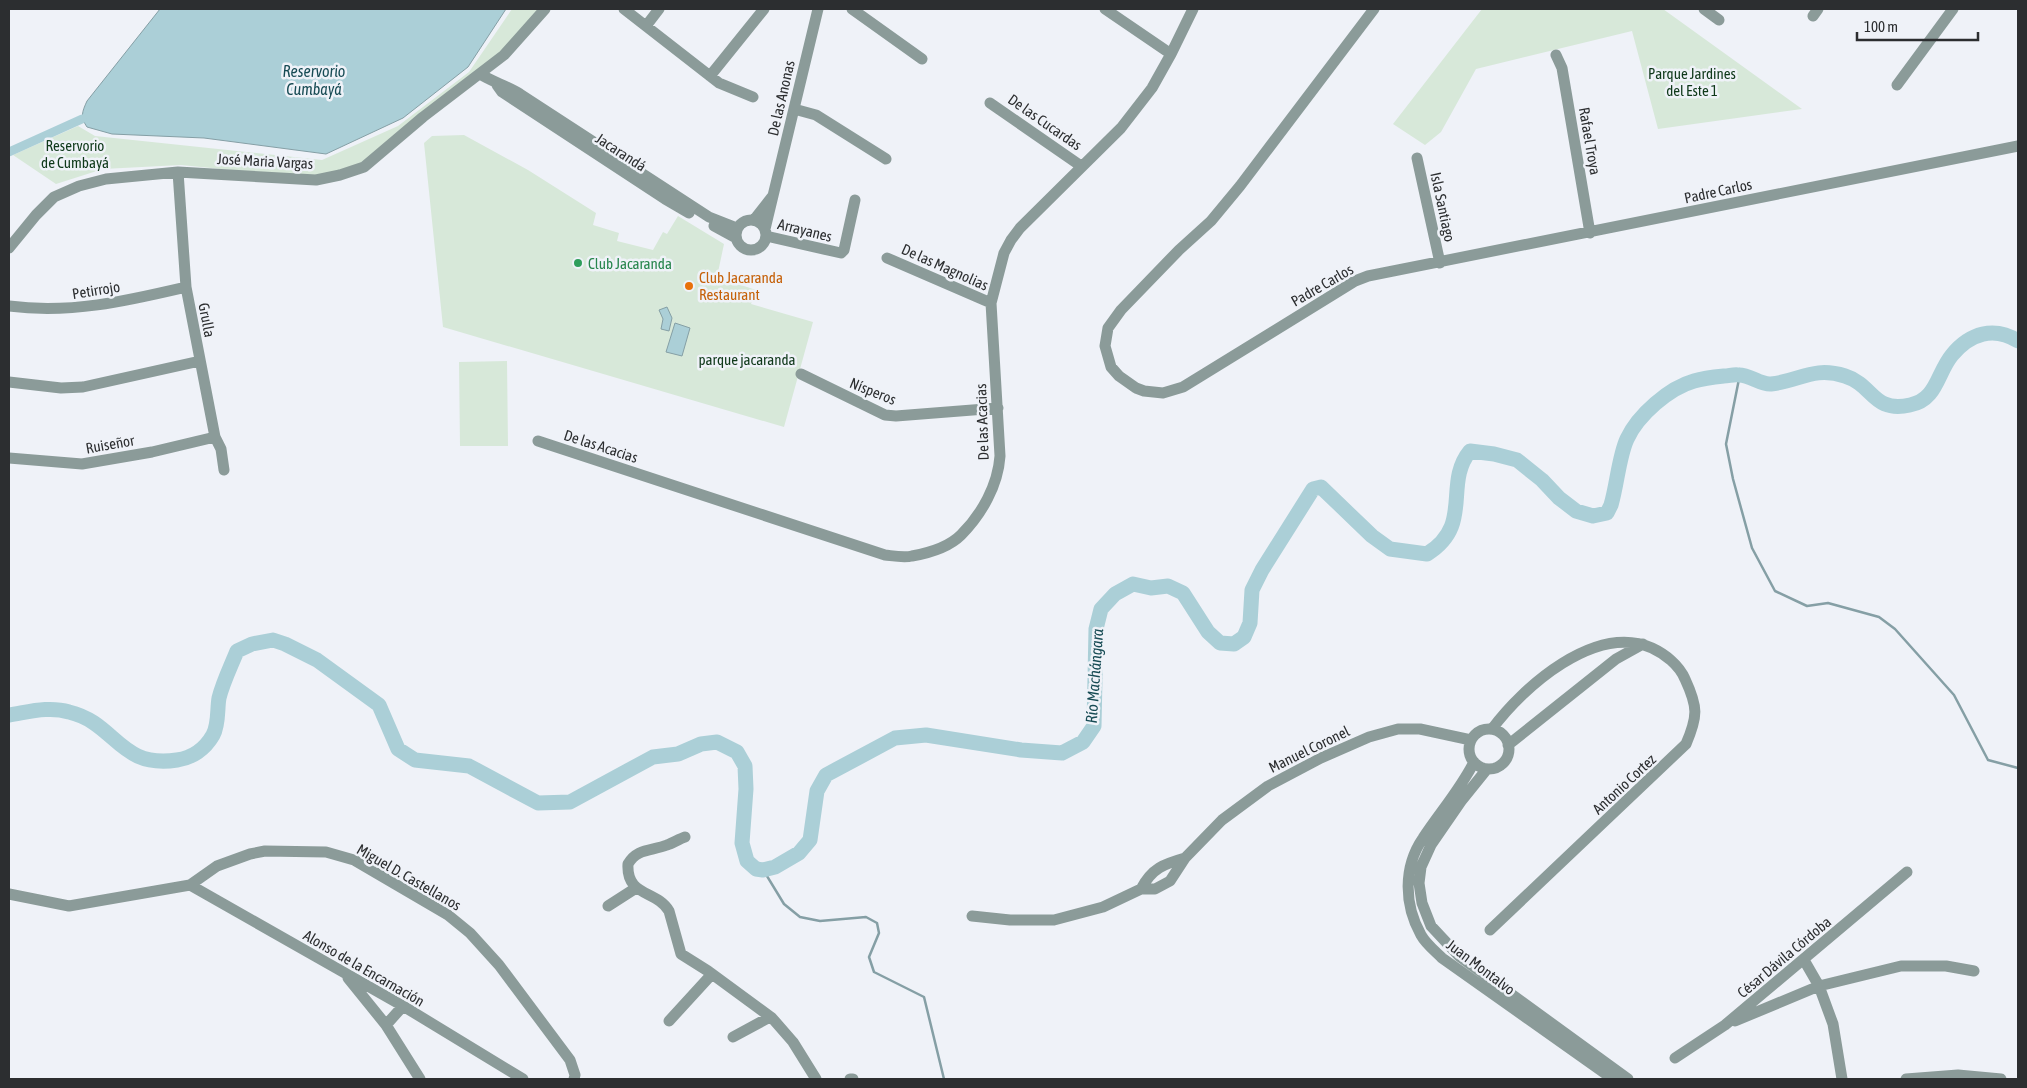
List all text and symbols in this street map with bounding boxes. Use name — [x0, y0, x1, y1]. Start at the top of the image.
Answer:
scale bar — [1857, 10, 1978, 42]
text: 100 m — [1864, 18, 1898, 35]
street label: De las Anonas — [764, 59, 798, 137]
water label: Reservorio Cumbayá — [283, 62, 345, 99]
park label: Parque Jardines del Este 1 — [1648, 65, 1736, 99]
street label: De las Cucardas — [1005, 90, 1085, 154]
street label: Rafael Troya — [1576, 106, 1604, 176]
street label: Jacarandá — [593, 129, 649, 175]
park label: Reservorio de Cumbayá — [41, 137, 109, 171]
street label: José Maria Vargas — [217, 150, 313, 172]
street label: Isla Santiago — [1427, 171, 1459, 243]
street label: Padre Carlos — [1683, 176, 1753, 206]
street label: Arrayanes — [776, 215, 834, 245]
street label: De las Magnolias — [899, 240, 991, 294]
place label: Club Jacaranda — [588, 255, 672, 272]
marker: Club Jacaranda — [572, 257, 584, 269]
street label: Padre Carlos — [1288, 260, 1356, 310]
place label: Club Jacaranda Restaurant — [699, 269, 783, 303]
street label: Petirrojo — [71, 278, 121, 302]
marker: Club Jacaranda Restaurant — [683, 280, 695, 292]
street label: Grulla — [195, 301, 219, 339]
park label: parque jacaranda — [698, 351, 796, 368]
street label: Nísperos — [847, 374, 899, 408]
street label: De las Acacias — [972, 383, 992, 461]
street label: De las Acacias — [562, 426, 640, 466]
street label: Ruiseñor — [84, 431, 136, 457]
water label: Río Machángara — [1082, 628, 1107, 724]
street label: Manuel Coronel — [1266, 722, 1352, 776]
street label: Antonio Cortez — [1589, 750, 1660, 818]
street label: Miguel D. Castellanos — [354, 840, 464, 914]
street label: César Dávila Córdoba — [1734, 913, 1834, 1001]
street label: Alonso de la Encarnación — [300, 926, 428, 1010]
street label: Juan Montalvo — [1444, 936, 1518, 998]

